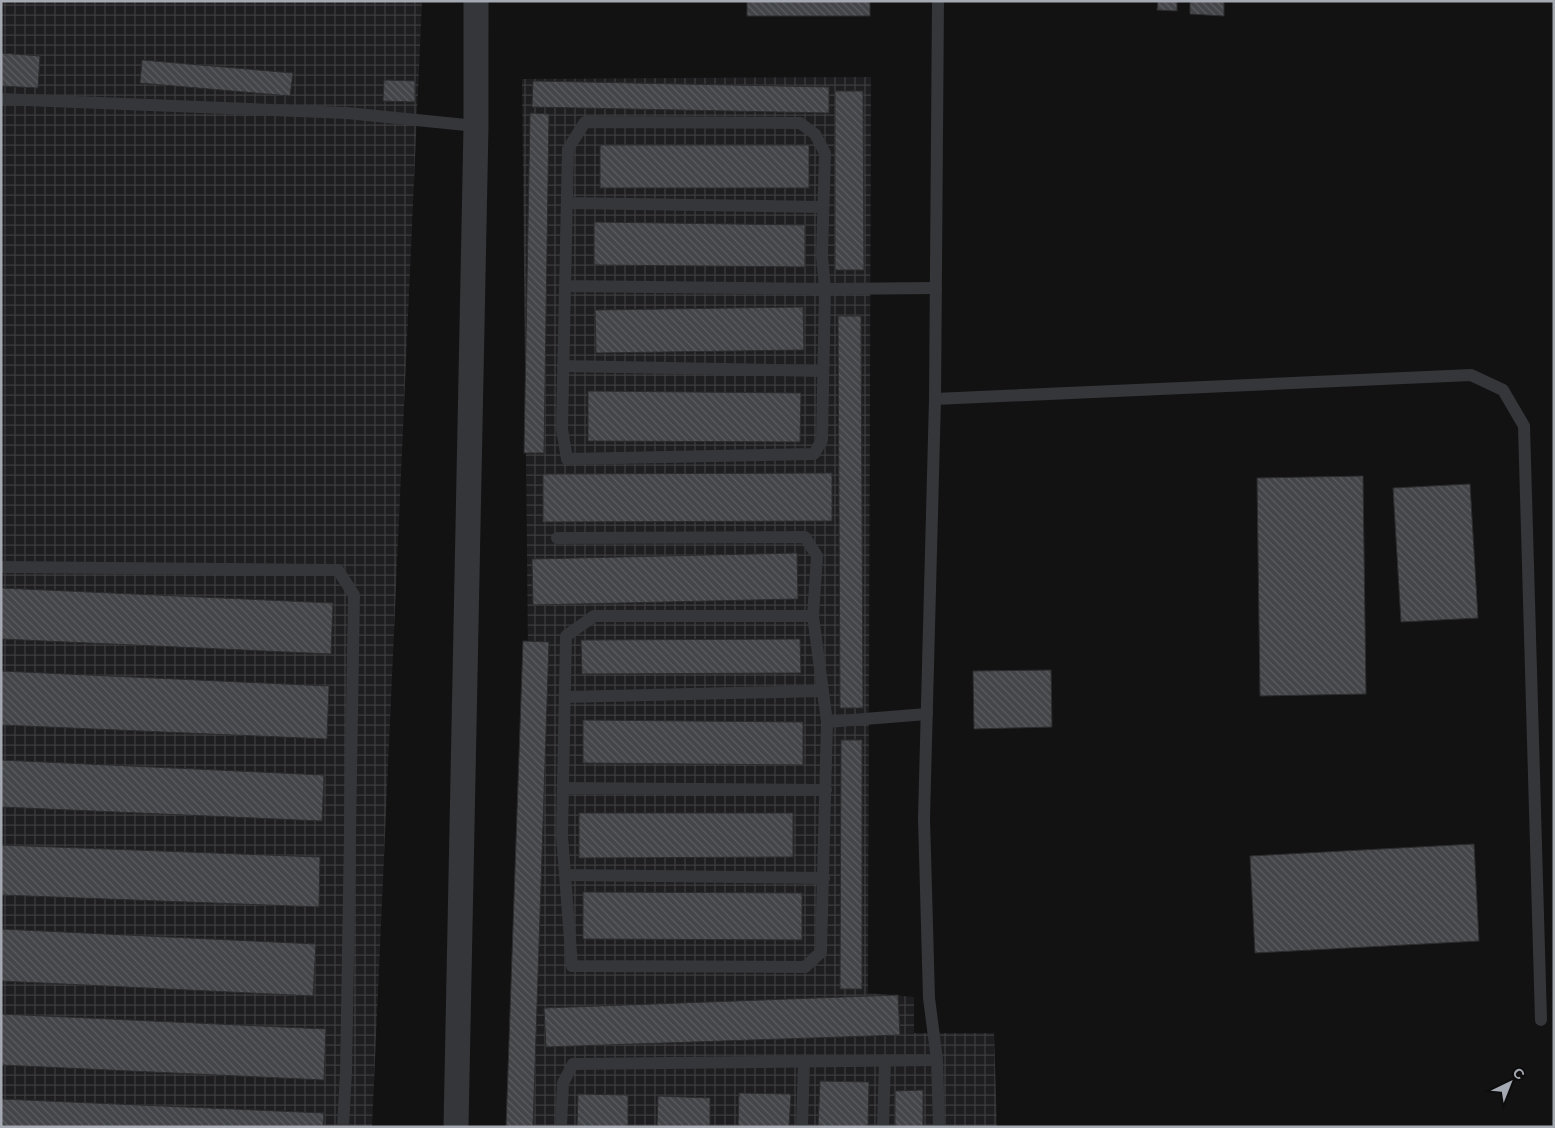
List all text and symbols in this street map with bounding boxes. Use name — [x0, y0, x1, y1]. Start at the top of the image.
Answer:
north arrow — [1485, 1058, 1535, 1108]
text: С — [1510, 1064, 1528, 1083]

